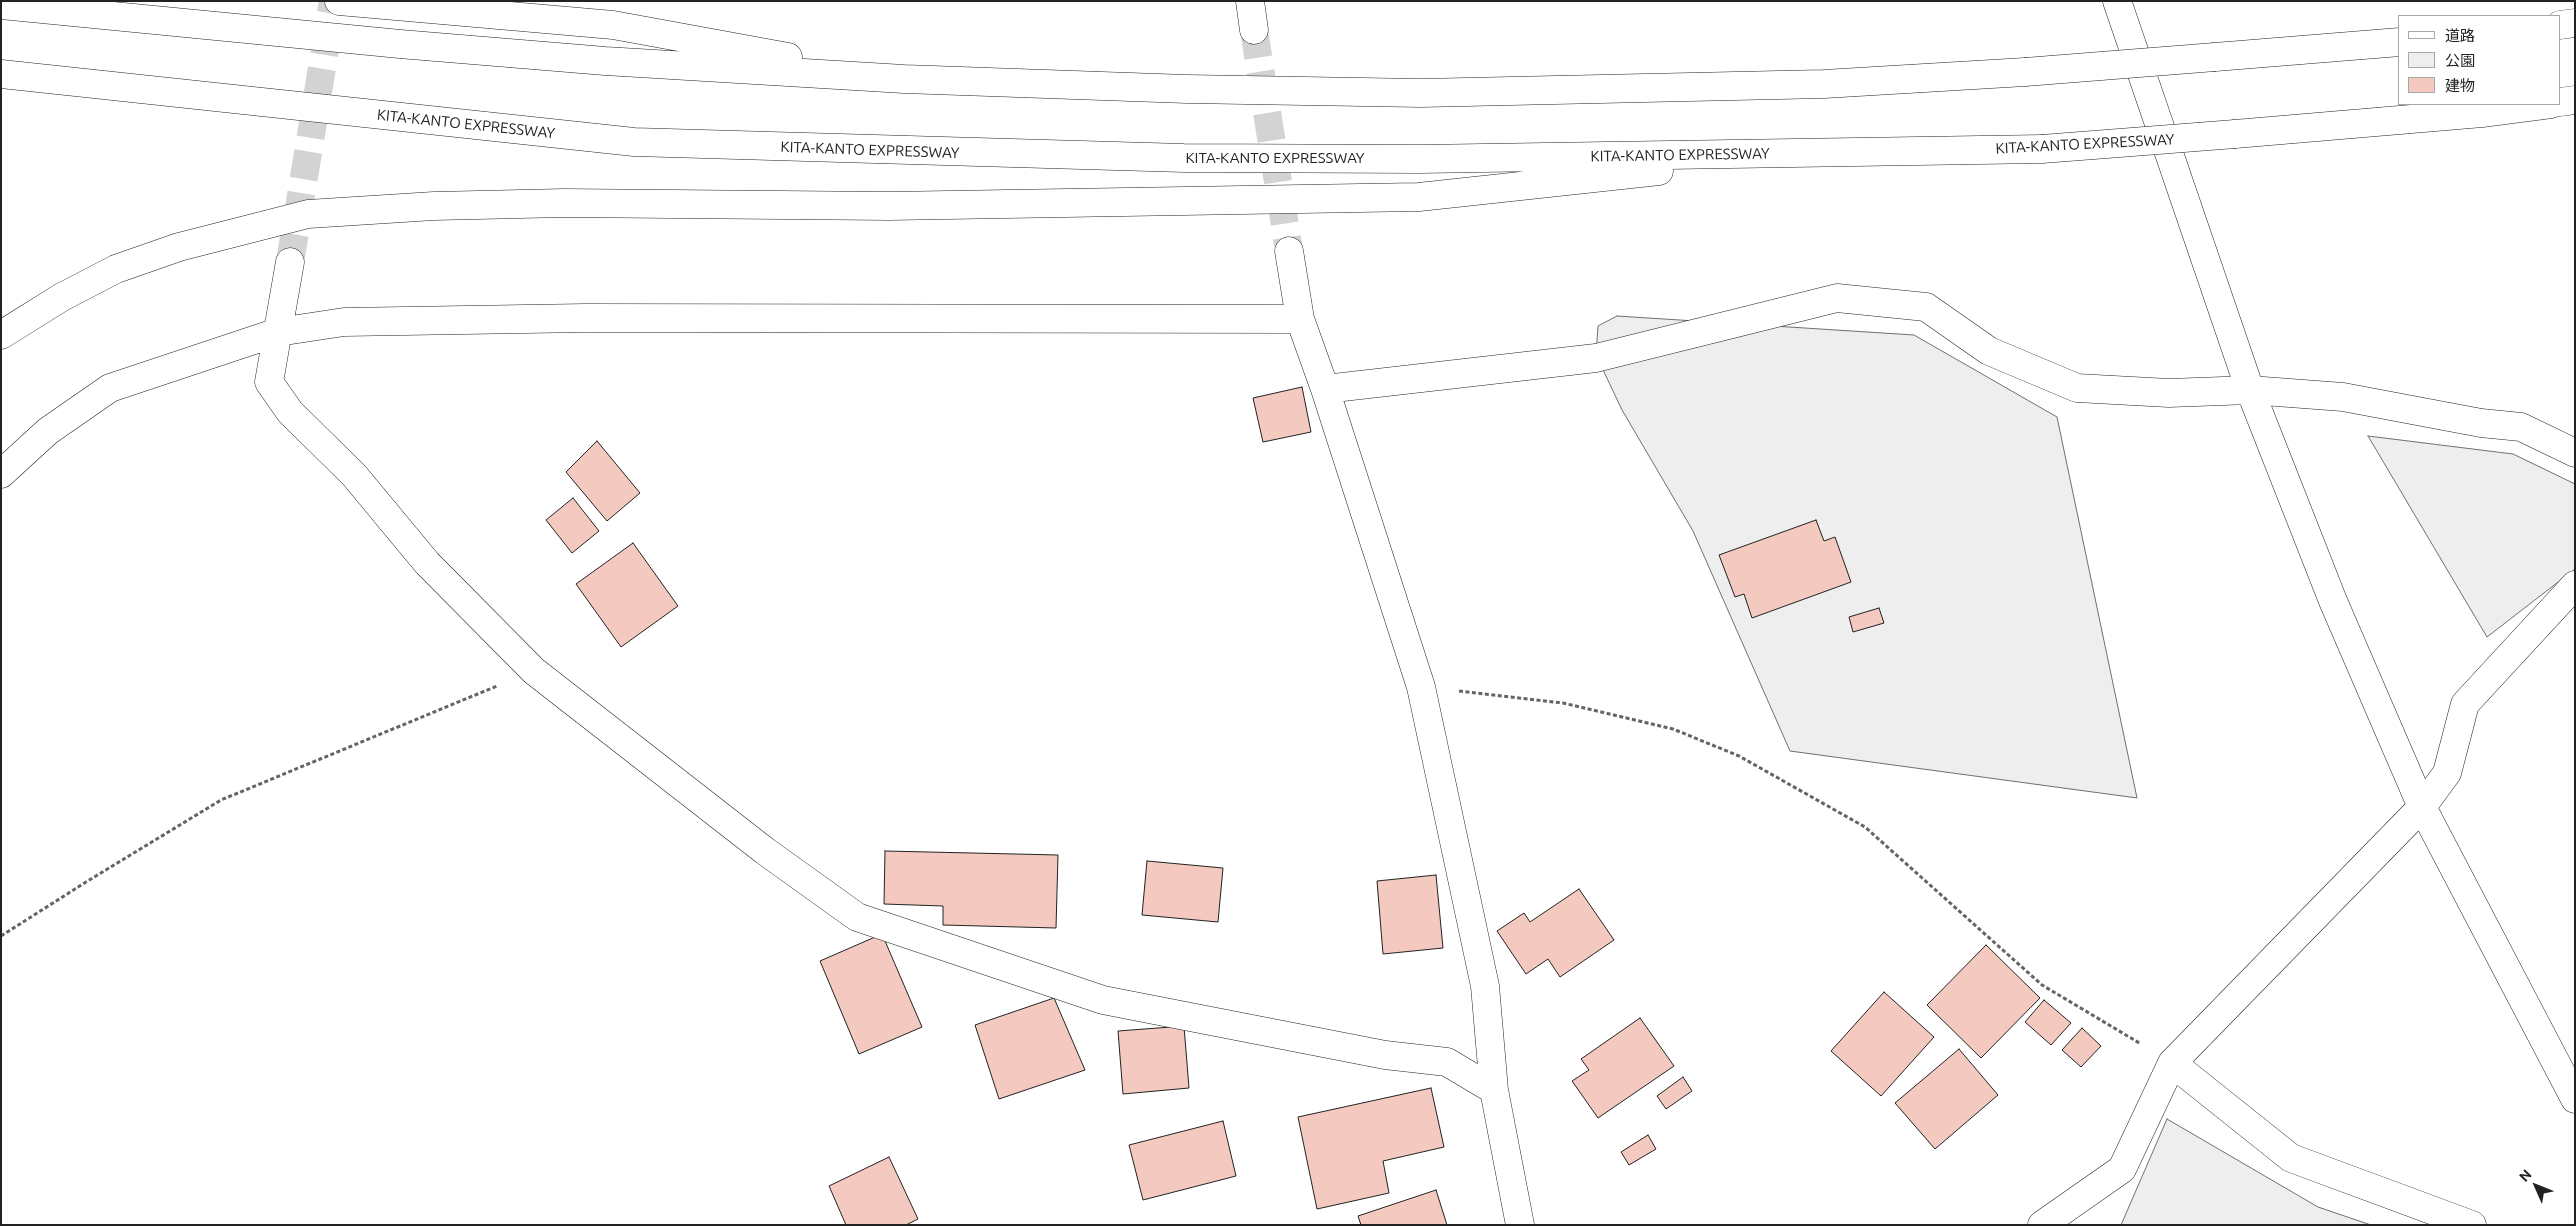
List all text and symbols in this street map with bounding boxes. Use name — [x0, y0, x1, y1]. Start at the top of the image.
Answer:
legend — [2398, 15, 2561, 105]
text: 道路 — [2445, 27, 2475, 44]
text: 公園 — [2445, 52, 2475, 69]
text: 建物 — [2445, 77, 2475, 94]
street label: KITA-KANTO EXPRESSWAY — [376, 106, 556, 142]
street label: KITA-KANTO EXPRESSWAY — [1995, 130, 2175, 158]
street label: KITA-KANTO EXPRESSWAY — [780, 138, 960, 162]
street label: KITA-KANTO EXPRESSWAY — [1590, 144, 1770, 166]
street label: KITA-KANTO EXPRESSWAY — [1185, 149, 1365, 167]
north arrow — [2511, 1161, 2561, 1211]
text: N — [2516, 1166, 2535, 1185]

